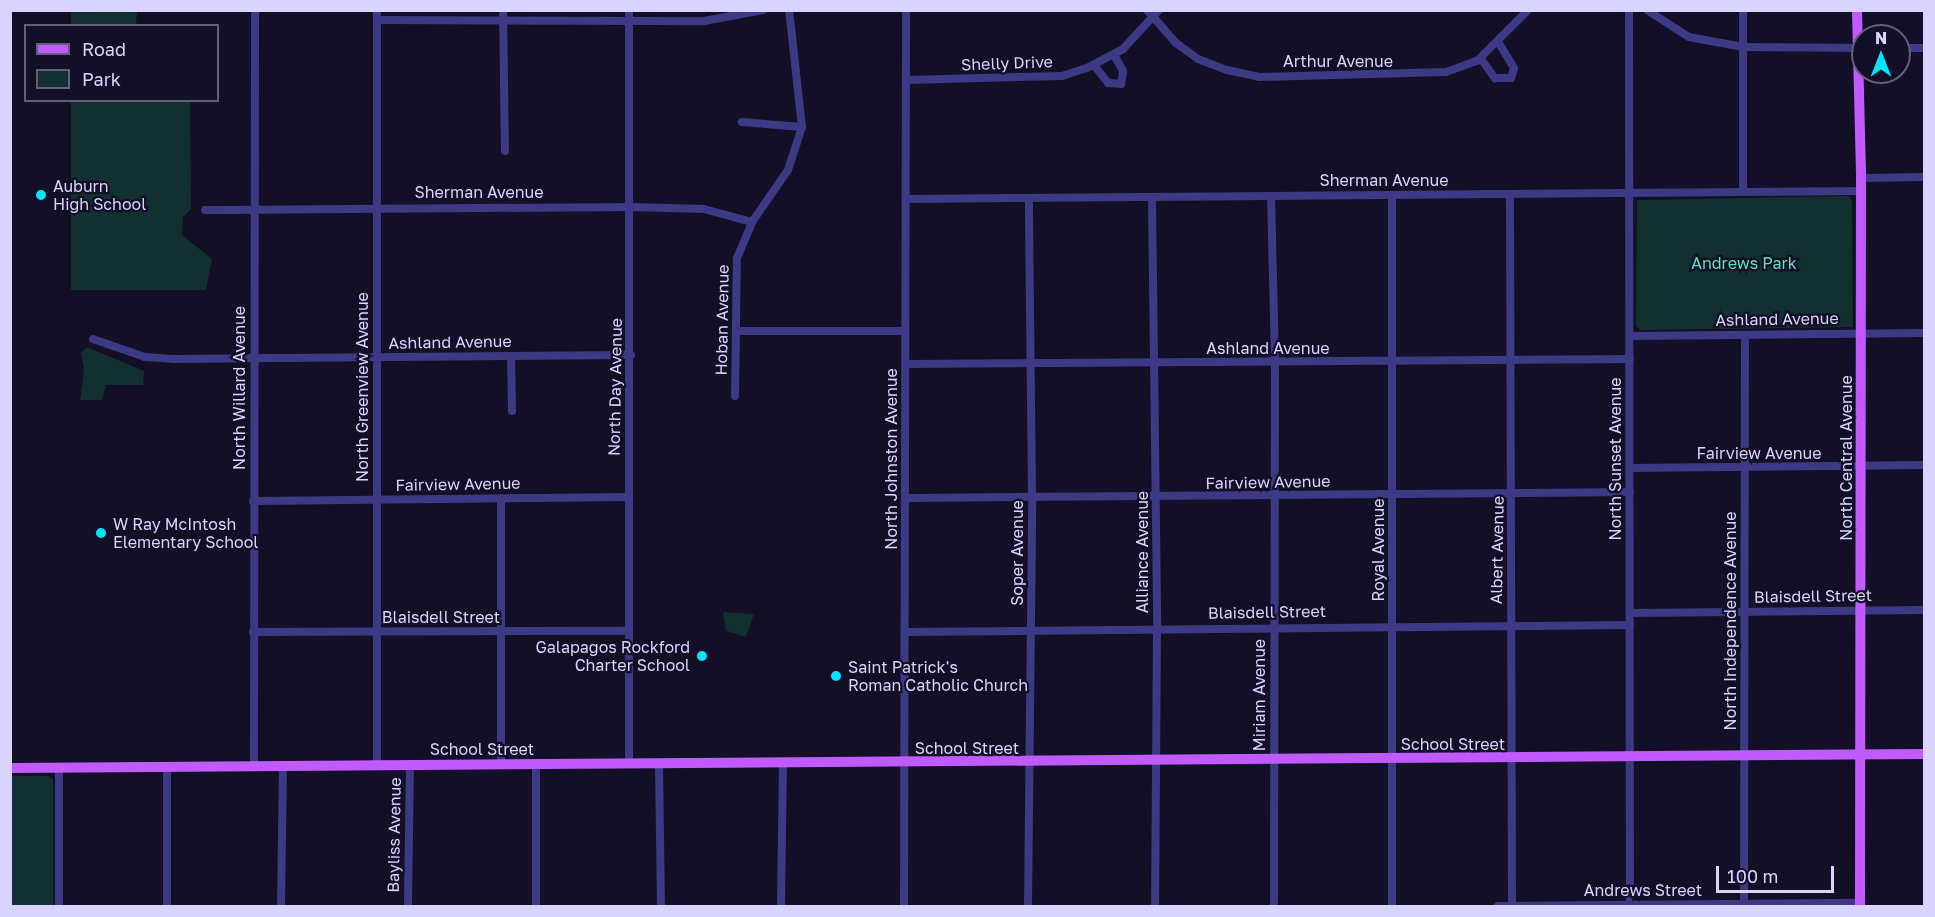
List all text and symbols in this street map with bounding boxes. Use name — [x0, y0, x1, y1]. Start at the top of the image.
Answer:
legend — [24, 24, 219, 102]
north arrow — [1851, 24, 1911, 84]
text: N — [1875, 28, 1887, 48]
text: Road — [82, 38, 126, 60]
street label: Arthur Avenue — [1283, 51, 1393, 71]
street label: Shelly Drive — [961, 52, 1053, 74]
text: Park — [82, 68, 121, 90]
street label: Sherman Avenue — [1319, 170, 1449, 190]
place label: Auburn High School — [53, 176, 146, 214]
street label: Sherman Avenue — [414, 182, 544, 202]
marker: Auburn High School — [34, 188, 48, 202]
park label: Andrews Park — [1691, 253, 1797, 273]
street label: Hoban Avenue — [711, 264, 733, 376]
street label: North Greenview Avenue — [352, 292, 372, 482]
street label: North Willard Avenue — [229, 306, 249, 470]
street label: Ashland Avenue — [1715, 308, 1839, 330]
street label: North Day Avenue — [604, 318, 626, 456]
street label: Ashland Avenue — [388, 331, 512, 353]
street label: Ashland Avenue — [1206, 338, 1330, 358]
street label: North Johnston Avenue — [881, 368, 901, 550]
street label: North Central Avenue — [1836, 375, 1856, 541]
street label: North Sunset Avenue — [1605, 378, 1625, 540]
street label: Fairview Avenue — [1696, 443, 1822, 463]
street label: Fairview Avenue — [1205, 471, 1331, 493]
street label: Fairview Avenue — [395, 473, 521, 495]
street label: Alliance Avenue — [1132, 491, 1152, 613]
street label: Albert Avenue — [1486, 496, 1508, 604]
street label: Royal Avenue — [1368, 498, 1388, 602]
street label: Soper Avenue — [1007, 500, 1027, 606]
street label: North Independence Avenue — [1720, 512, 1740, 730]
place label: W Ray McIntosh Elementary School — [113, 514, 258, 552]
marker: W Ray McIntosh Elementary School — [94, 526, 108, 540]
street label: Blaisdell Street — [1754, 585, 1872, 607]
street label: Blaisdell Street — [1208, 601, 1326, 623]
street label: Blaisdell Street — [382, 607, 500, 627]
place label: Galapagos Rockford Charter School — [535, 637, 690, 675]
street label: Miriam Avenue — [1249, 639, 1269, 751]
marker: Galapagos Rockford Charter School — [695, 649, 709, 663]
place label: Saint Patrick's Roman Catholic Church — [848, 657, 1028, 695]
marker: Saint Patrick's Roman Catholic Church — [829, 669, 843, 683]
street label: School Street — [1401, 734, 1505, 754]
street label: School Street — [915, 738, 1019, 758]
street label: School Street — [430, 739, 534, 759]
street label: Bayliss Avenue — [383, 777, 405, 893]
scale bar — [1719, 854, 1838, 892]
text: 100 m — [1727, 865, 1778, 887]
street label: Andrews Street — [1584, 880, 1702, 900]

